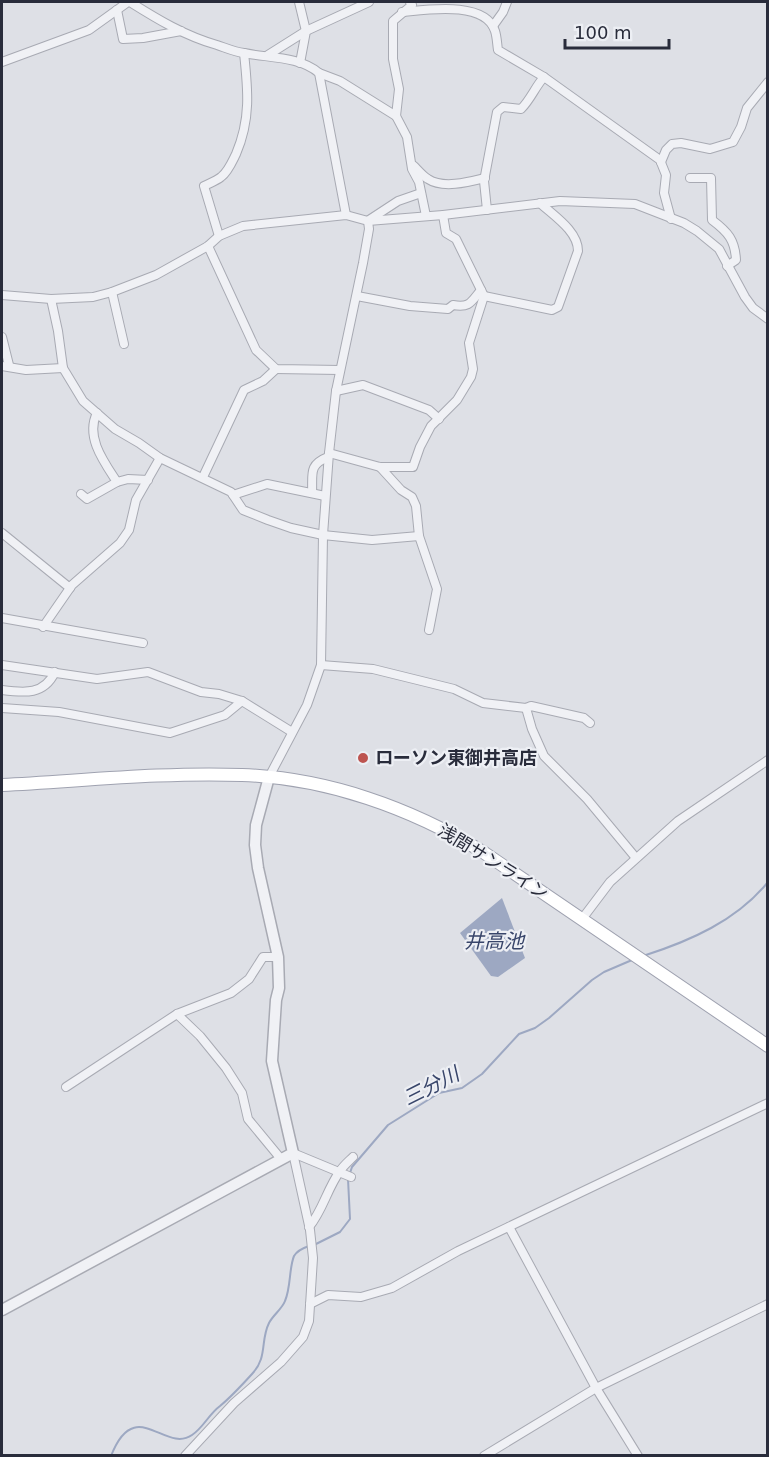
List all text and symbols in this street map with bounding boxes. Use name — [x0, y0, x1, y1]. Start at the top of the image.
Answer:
scale bar — [565, 12, 668, 50]
text: 100 m — [574, 22, 632, 43]
place label: ローソン東御井高店 — [375, 747, 537, 768]
marker: ローソン東御井高店 — [356, 751, 370, 765]
street label: 浅間サンライン — [434, 819, 552, 904]
water label: 井高池 — [464, 929, 526, 953]
water label: 三分川 — [399, 1061, 465, 1110]

